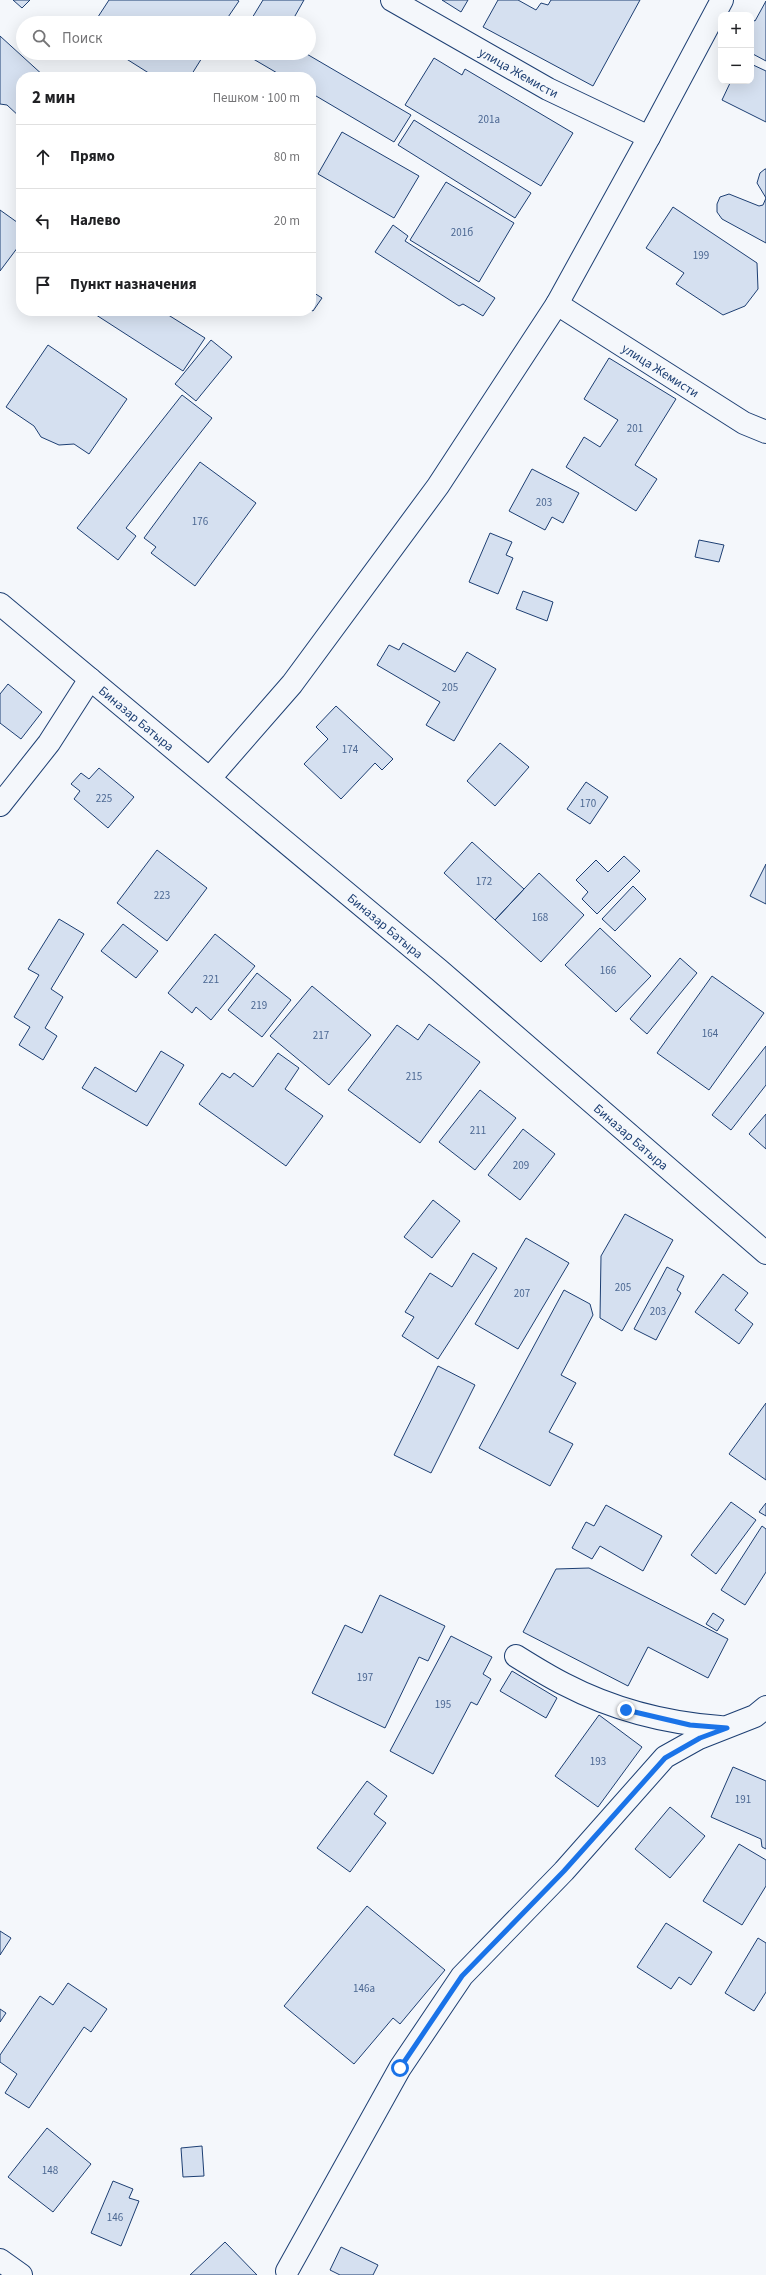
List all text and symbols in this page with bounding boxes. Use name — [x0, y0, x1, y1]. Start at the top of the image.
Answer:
map controls — [718, 12, 754, 84]
button: + — [718, 12, 754, 48]
search box — [16, 16, 316, 60]
icon: search — [30, 27, 52, 49]
text: Поиск — [62, 28, 103, 49]
street label: улица Жемисти — [475, 43, 561, 103]
button: − — [718, 48, 754, 84]
text: 2 мин — [32, 86, 75, 110]
text: Пешком · 100 m — [213, 89, 300, 107]
house number: 201а — [478, 112, 500, 127]
icon: ahead — [32, 146, 54, 168]
text: Прямо — [70, 146, 115, 167]
text: 80 m — [274, 148, 300, 166]
icon: left — [32, 210, 54, 232]
text: Налево — [70, 210, 121, 231]
text: 20 m — [274, 212, 300, 230]
house number: 201б — [451, 225, 473, 240]
house number: 199 — [693, 248, 709, 263]
icon: arrive — [32, 274, 54, 296]
text: Пункт назначения — [70, 274, 197, 295]
street label: улица Жемисти — [618, 339, 702, 402]
house number: 201 — [627, 421, 643, 436]
house number: 203 — [536, 495, 552, 510]
house number: 176 — [192, 514, 209, 529]
house number: 205 — [442, 680, 458, 695]
street label: Биназар Батыра — [94, 682, 178, 756]
house number: 174 — [342, 742, 359, 757]
house number: 225 — [96, 791, 112, 806]
house number: 170 — [580, 796, 596, 811]
house number: 172 — [476, 874, 492, 889]
house number: 223 — [154, 888, 170, 903]
street label: Биназар Батыра — [343, 889, 427, 963]
house number: 168 — [532, 910, 549, 925]
house number: 166 — [600, 963, 617, 978]
house number: 221 — [203, 972, 219, 987]
house number: 219 — [251, 998, 267, 1013]
house number: 164 — [702, 1026, 719, 1041]
house number: 217 — [313, 1028, 329, 1043]
house number: 215 — [406, 1069, 422, 1084]
street label: Биназар Батыра — [590, 1100, 672, 1175]
house number: 211 — [470, 1123, 486, 1138]
house number: 209 — [513, 1158, 529, 1173]
house number: 205 — [615, 1280, 631, 1295]
house number: 207 — [514, 1286, 530, 1301]
house number: 203 — [650, 1304, 666, 1319]
house number: 197 — [357, 1670, 373, 1685]
house number: 195 — [435, 1697, 451, 1712]
route end — [617, 1701, 635, 1719]
house number: 193 — [590, 1754, 606, 1769]
house number: 191 — [735, 1792, 751, 1807]
house number: 146а — [353, 1981, 375, 1996]
route start — [391, 2059, 409, 2077]
house number: 148 — [42, 2163, 59, 2178]
house number: 146 — [107, 2210, 124, 2225]

